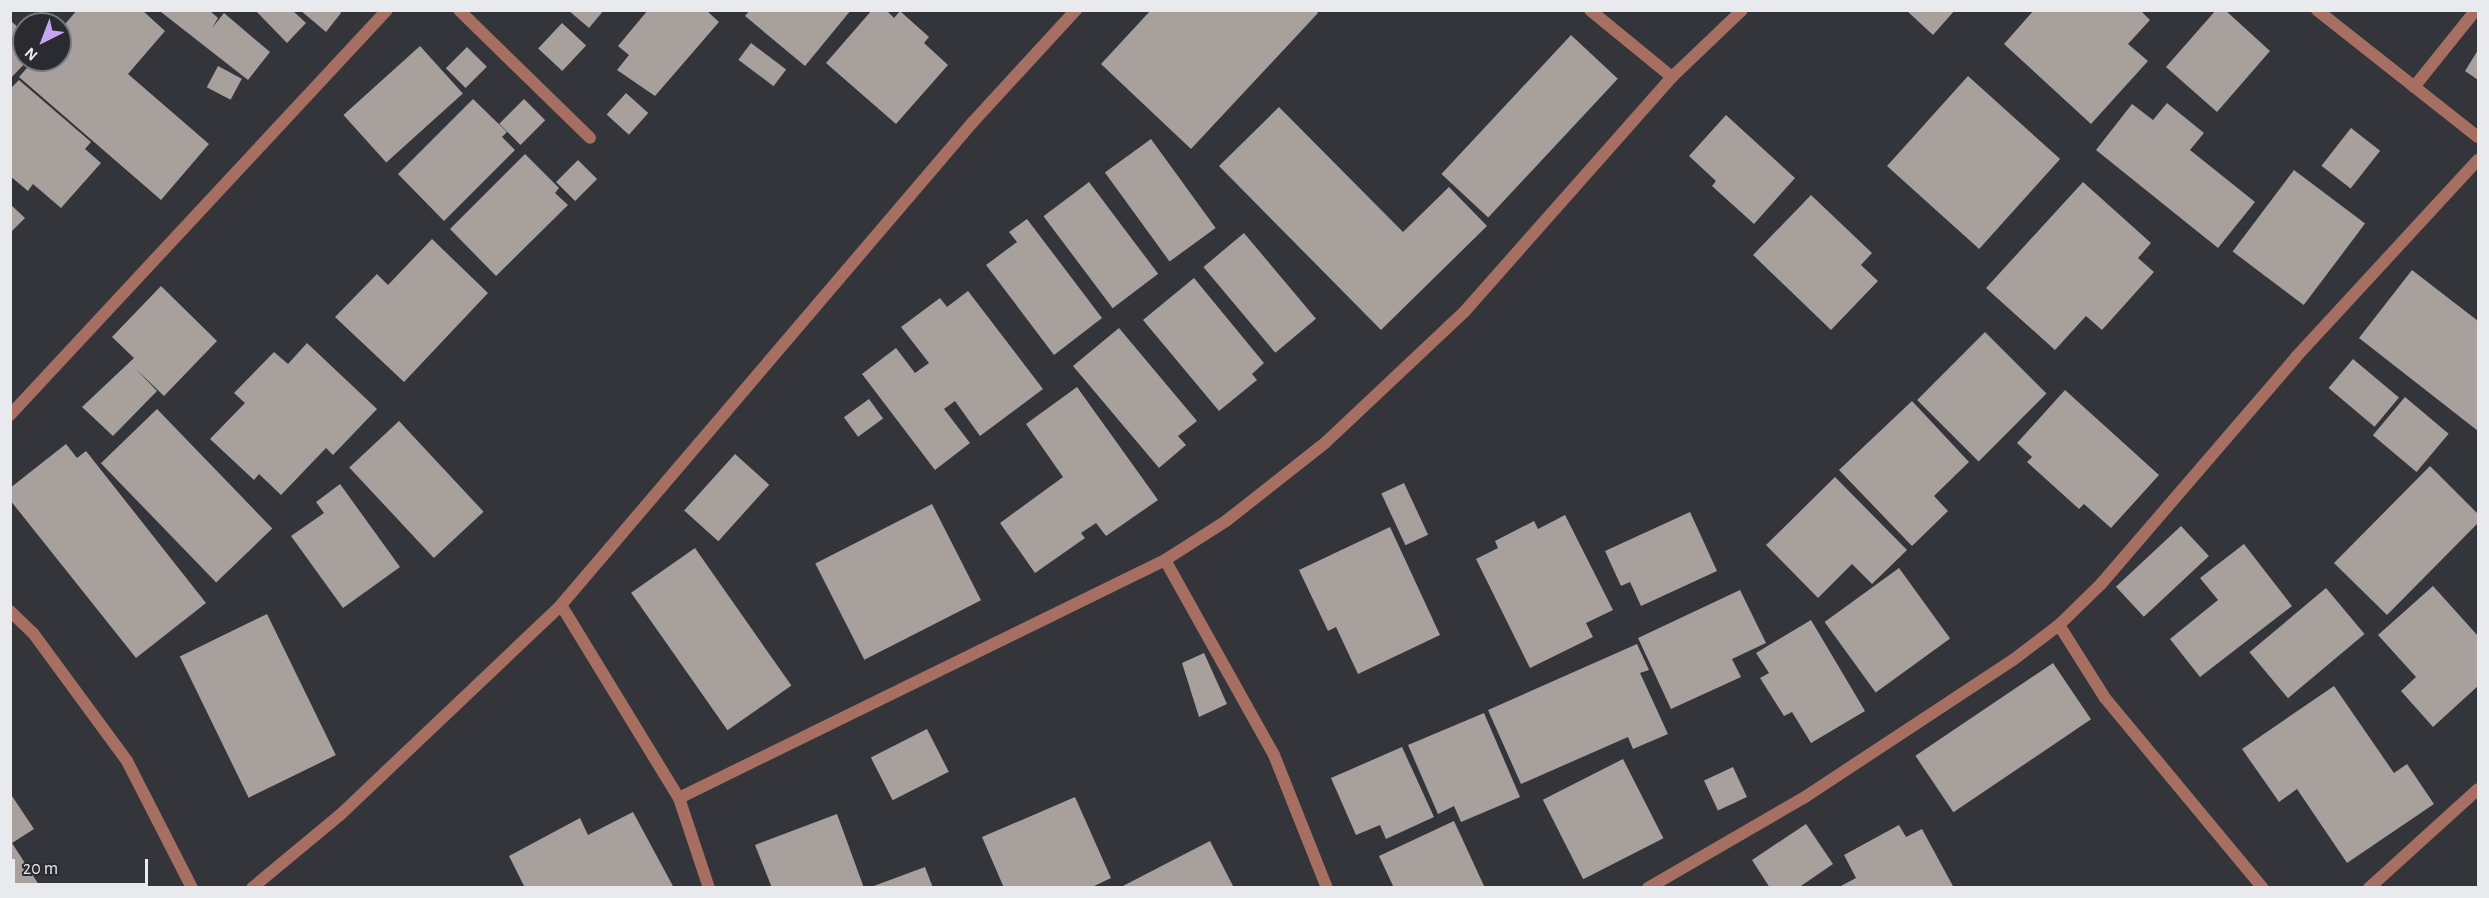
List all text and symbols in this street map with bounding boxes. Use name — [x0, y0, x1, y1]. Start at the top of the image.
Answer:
north arrow — [12, 12, 72, 72]
text: N — [22, 44, 41, 64]
scale bar — [15, 847, 152, 885]
text: 20 m — [23, 860, 58, 878]

